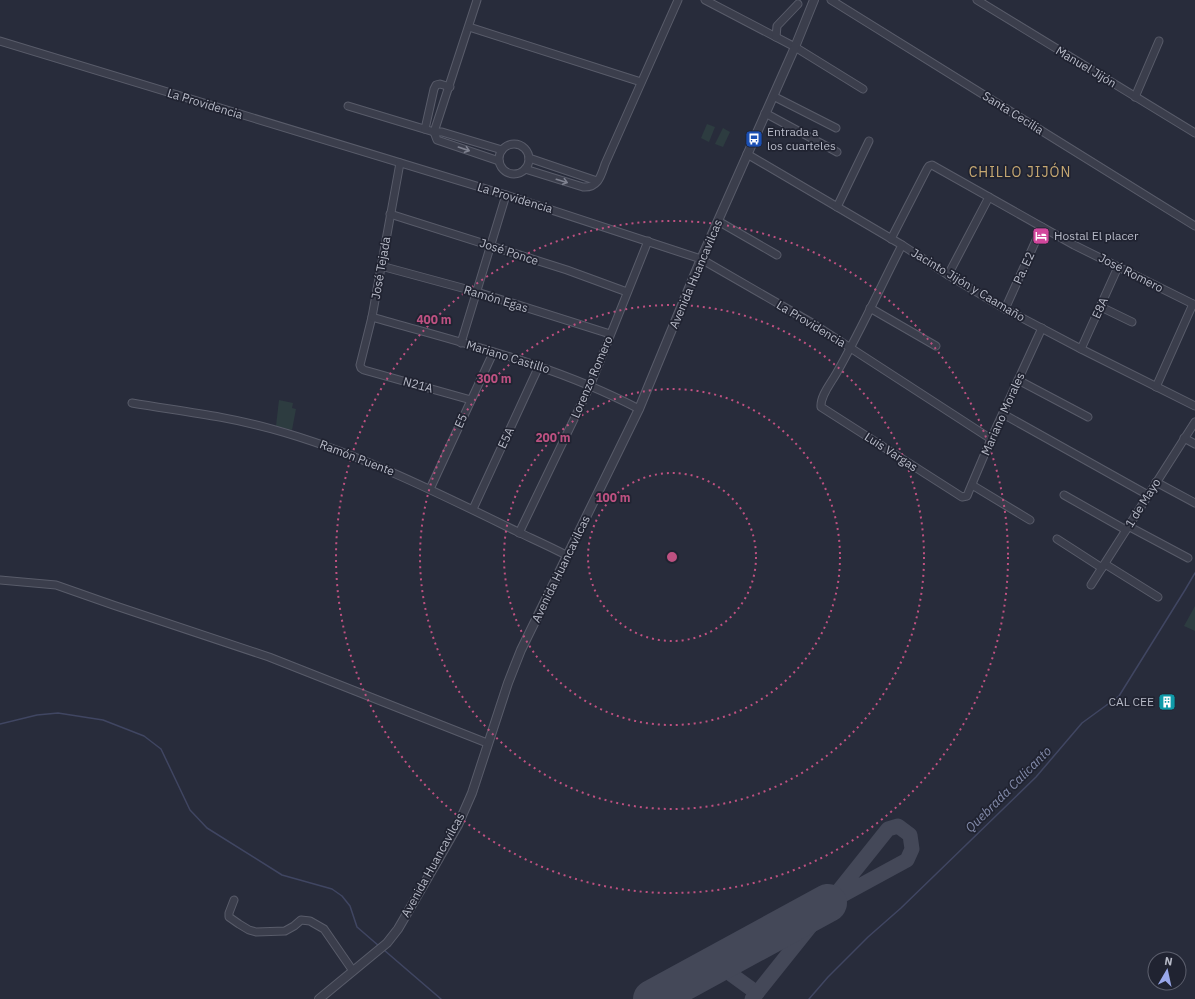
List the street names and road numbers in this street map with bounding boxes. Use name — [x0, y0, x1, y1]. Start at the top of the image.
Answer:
street label: Manuel Jijón — [1053, 43, 1119, 91]
street label: La Providencia — [166, 85, 245, 122]
street label: Santa Cecilia — [980, 88, 1047, 138]
street label: La Providencia — [476, 179, 555, 216]
street label: Avenida Huancavilcas — [666, 217, 725, 331]
street label: José Tejada — [368, 235, 394, 301]
street label: José Ponce — [478, 235, 541, 268]
street label: Jacinto Jijón y Caamaño — [909, 245, 1028, 325]
street label: Pa. E2 — [1010, 249, 1038, 286]
street label: José Romero — [1096, 250, 1166, 295]
street label: Ramón Egas — [462, 282, 530, 315]
street label: E8A — [1088, 294, 1111, 321]
street label: La Providencia — [774, 297, 849, 350]
street label: Lorenzo Romero — [567, 333, 616, 420]
street label: Mariano Castillo — [465, 337, 552, 376]
street label: Mariano Morales — [978, 370, 1028, 458]
street label: N21A — [401, 373, 435, 396]
street label: E5 — [451, 411, 470, 430]
street label: E5A — [494, 424, 517, 451]
street label: Luis Vargas — [862, 429, 921, 474]
street label: Ramón Puente — [318, 436, 397, 479]
street label: 1 de Mayo — [1122, 475, 1164, 530]
street label: Avenida Huancavilcas — [528, 513, 593, 625]
street label: Avenida Huancavilcas — [398, 810, 468, 920]

